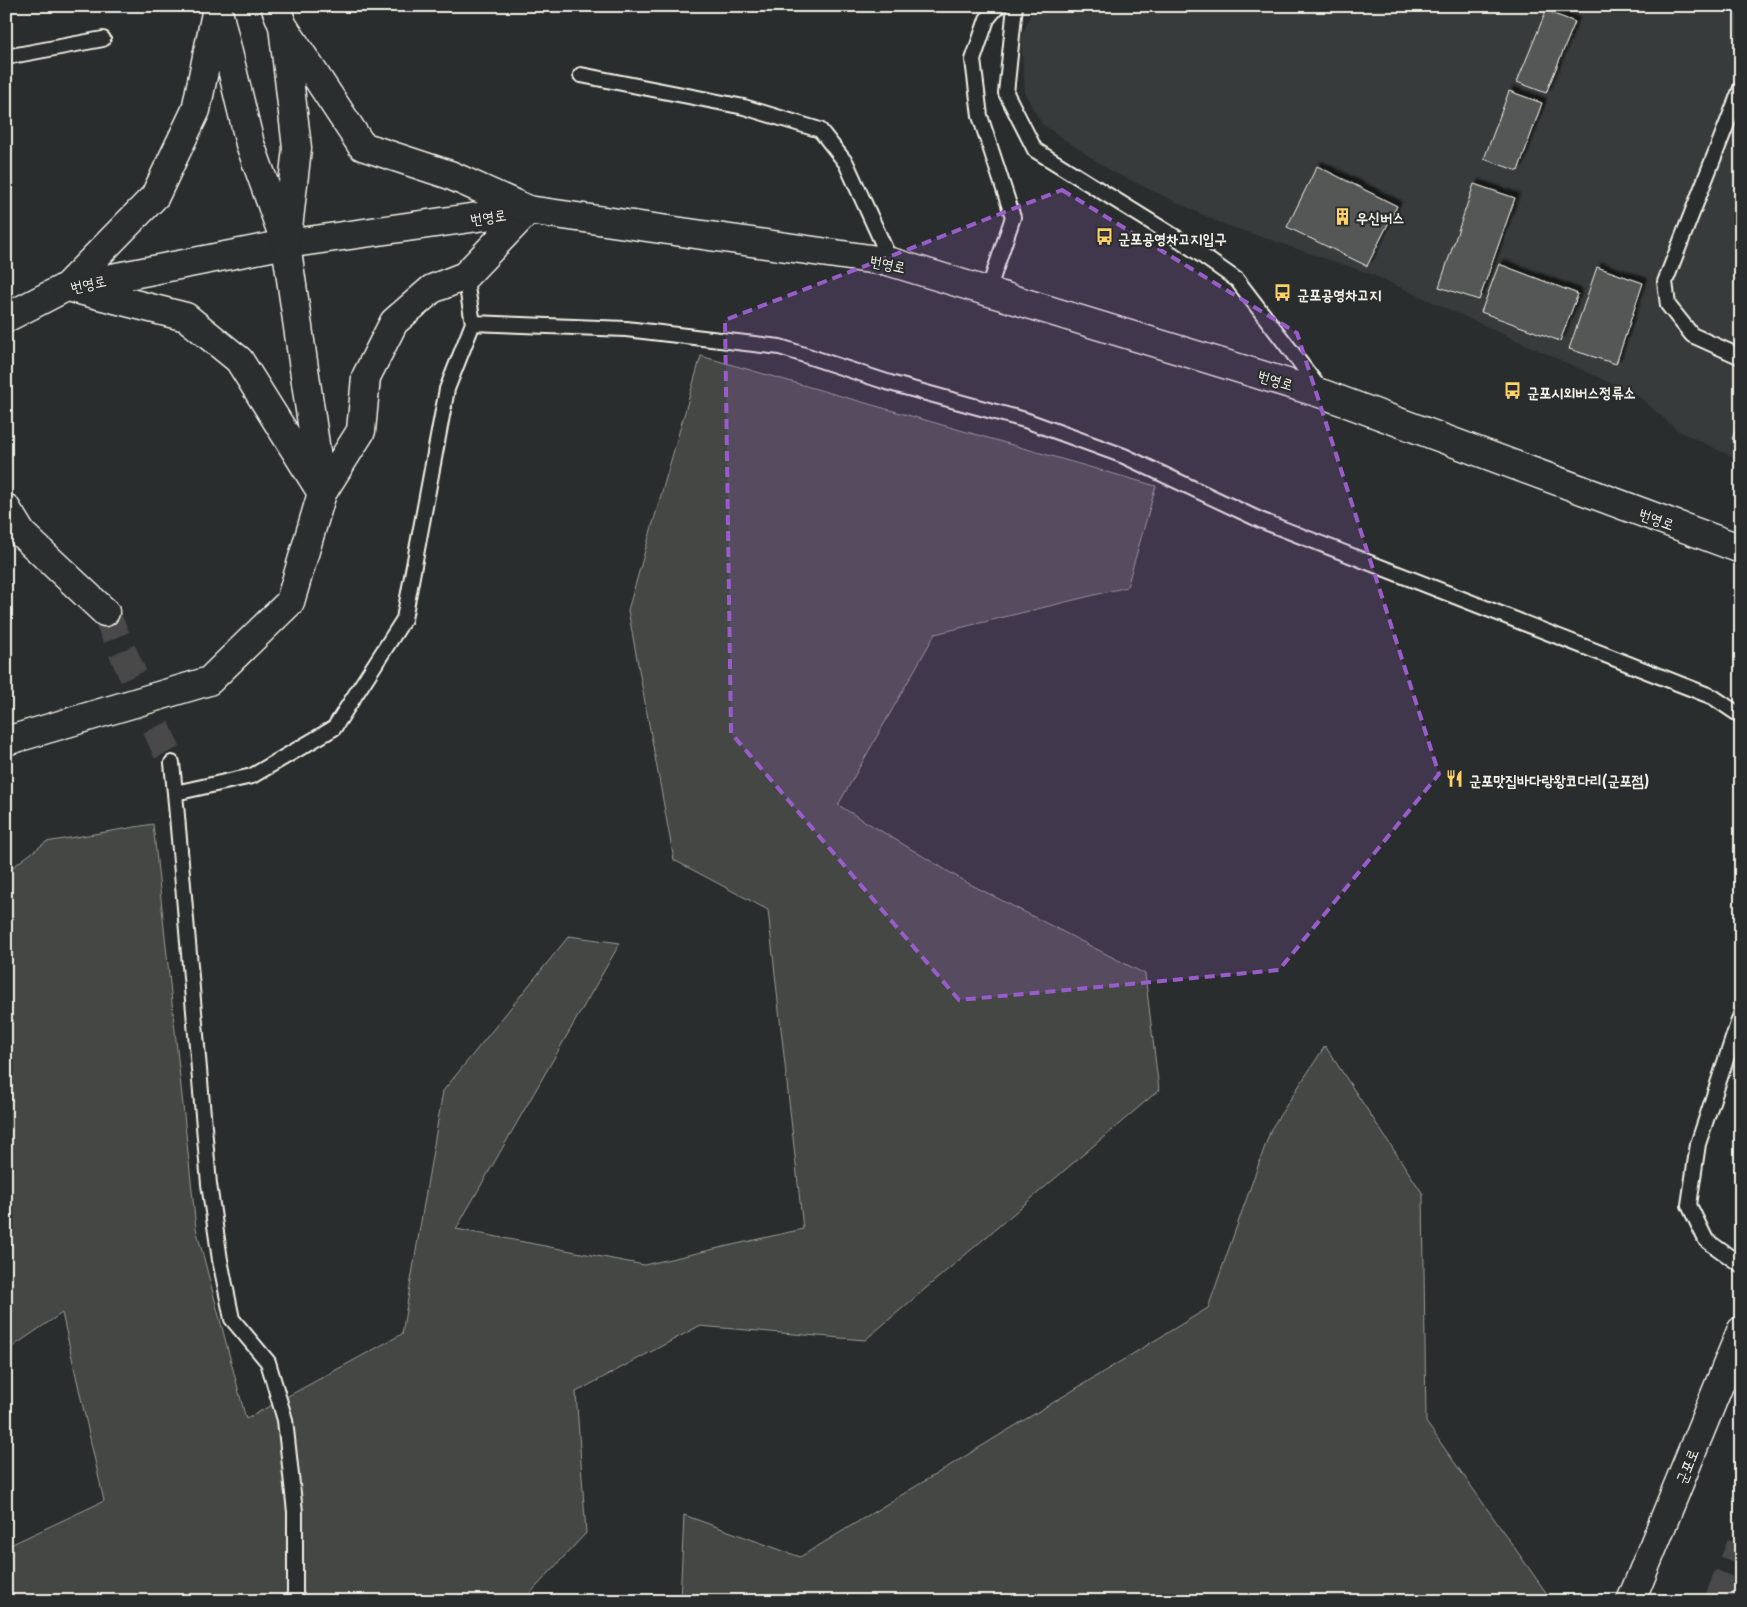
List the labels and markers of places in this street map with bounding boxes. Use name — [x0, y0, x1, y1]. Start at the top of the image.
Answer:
place label: 우신버스 — [1356, 205, 1404, 228]
building icon: 우신버스 — [1332, 206, 1352, 226]
place label: 군포공영차고지입구 — [1118, 226, 1227, 249]
bus stop icon: 군포공영차고지입구 — [1094, 227, 1114, 247]
place label: 군포공영차고지 — [1297, 282, 1382, 305]
bus stop icon: 군포공영차고지 — [1273, 283, 1293, 303]
place label: 군포시외버스정류소 — [1527, 380, 1636, 403]
bus stop icon: 군포시외버스정류소 — [1503, 381, 1523, 401]
place label: 군포맛집바다랑왕코다리(군포점) — [1469, 768, 1649, 791]
restaurant icon: 군포맛집바다랑왕코다리(군포점) — [1445, 769, 1465, 789]

